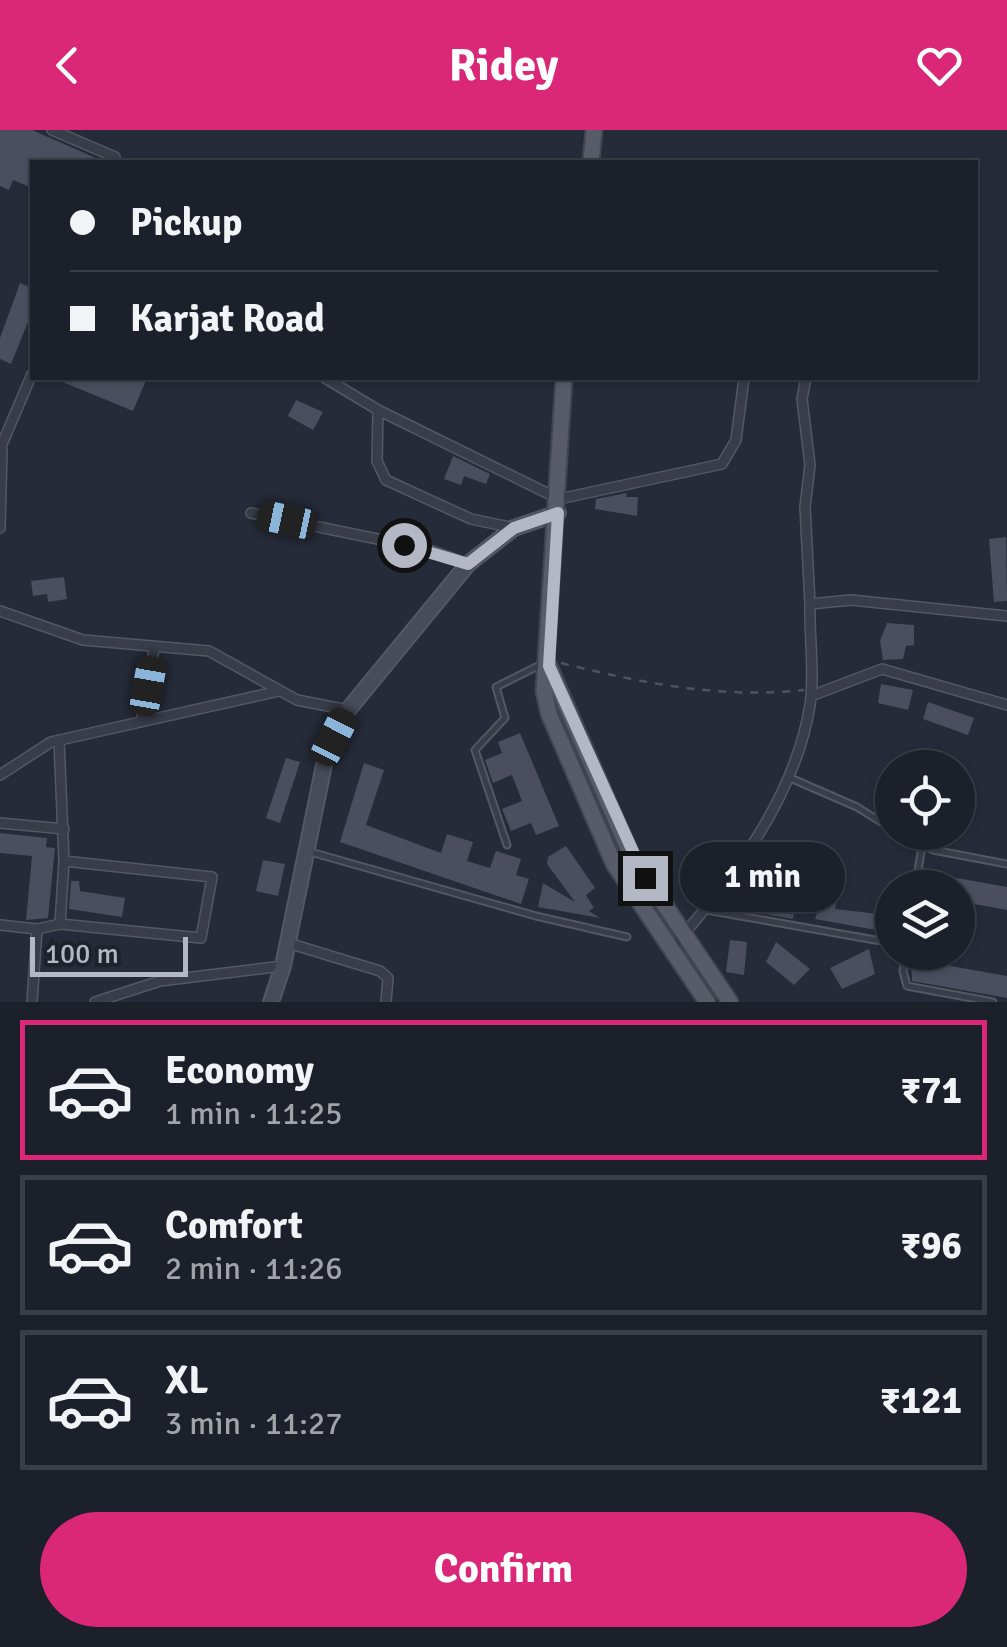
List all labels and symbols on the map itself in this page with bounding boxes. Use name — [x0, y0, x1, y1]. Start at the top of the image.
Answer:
car — [255, 499, 319, 541]
route start — [382, 523, 427, 568]
car — [128, 654, 168, 718]
car — [307, 703, 361, 771]
callout: 1 min — [680, 843, 845, 913]
route end — [623, 856, 668, 901]
scale bar — [30, 932, 188, 976]

